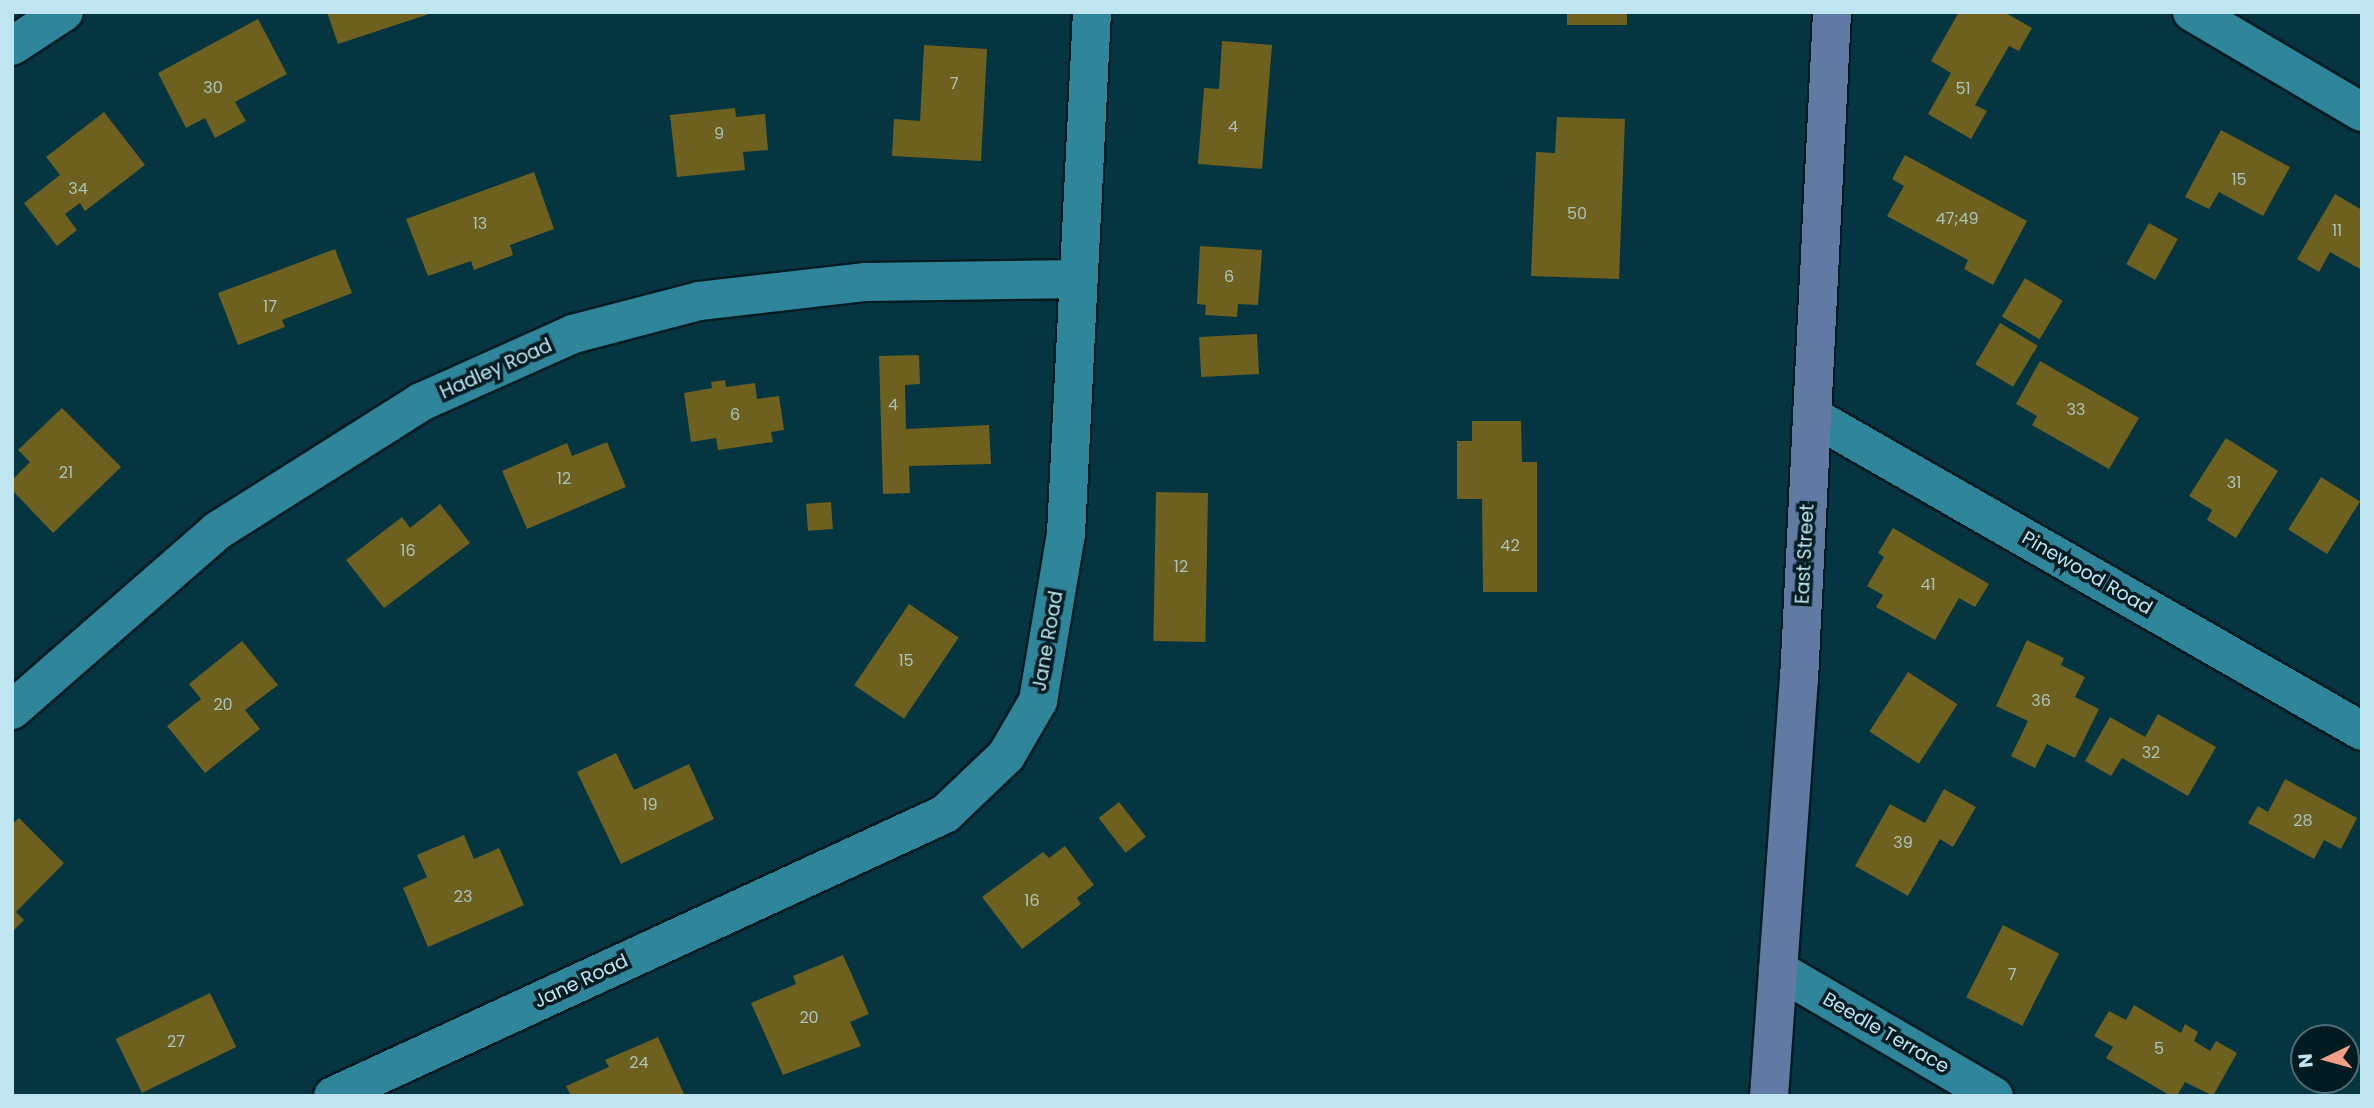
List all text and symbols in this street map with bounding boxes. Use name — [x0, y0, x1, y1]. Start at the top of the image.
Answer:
house number: 7 — [950, 74, 958, 94]
house number: 30 — [203, 78, 223, 98]
house number: 51 — [1955, 79, 1971, 99]
house number: 4 — [1228, 117, 1238, 137]
house number: 9 — [714, 124, 724, 144]
house number: 15 — [2231, 170, 2247, 190]
house number: 34 — [68, 179, 88, 199]
house number: 50 — [1567, 204, 1587, 224]
house number: 47;49 — [1935, 209, 1979, 229]
house number: 13 — [473, 214, 487, 234]
house number: 11 — [2332, 221, 2342, 241]
house number: 6 — [1224, 267, 1234, 287]
house number: 17 — [263, 297, 277, 317]
street label: Hadley Road — [436, 334, 556, 404]
house number: 4 — [888, 395, 898, 415]
house number: 33 — [2067, 400, 2085, 420]
house number: 6 — [730, 405, 740, 425]
house number: 21 — [59, 463, 73, 483]
house number: 12 — [557, 469, 571, 489]
house number: 31 — [2227, 473, 2241, 493]
street label: East Street — [1791, 503, 1819, 605]
street label: Pinewood Road — [2018, 526, 2156, 620]
house number: 42 — [1500, 536, 1520, 556]
house number: 16 — [400, 541, 416, 561]
house number: 12 — [1174, 557, 1188, 577]
house number: 41 — [1920, 575, 1936, 595]
street label: Jane Road — [1028, 589, 1068, 693]
house number: 15 — [898, 651, 914, 671]
house number: 36 — [2031, 691, 2051, 711]
house number: 20 — [213, 695, 233, 715]
house number: 32 — [2142, 743, 2160, 763]
house number: 19 — [642, 795, 658, 815]
house number: 28 — [2293, 811, 2313, 831]
house number: 39 — [1893, 833, 1913, 853]
house number: 23 — [454, 887, 472, 907]
house number: 16 — [1024, 891, 1040, 911]
street label: Jane Road — [530, 949, 632, 1013]
house number: 7 — [2008, 965, 2016, 985]
street label: Beedle Terrace — [1819, 988, 1953, 1078]
house number: 20 — [799, 1008, 819, 1028]
north arrow — [2290, 1024, 2360, 1094]
house number: 27 — [167, 1032, 185, 1052]
house number: 5 — [2154, 1039, 2164, 1059]
text: N — [2292, 1052, 2320, 1069]
house number: 24 — [629, 1053, 649, 1073]

